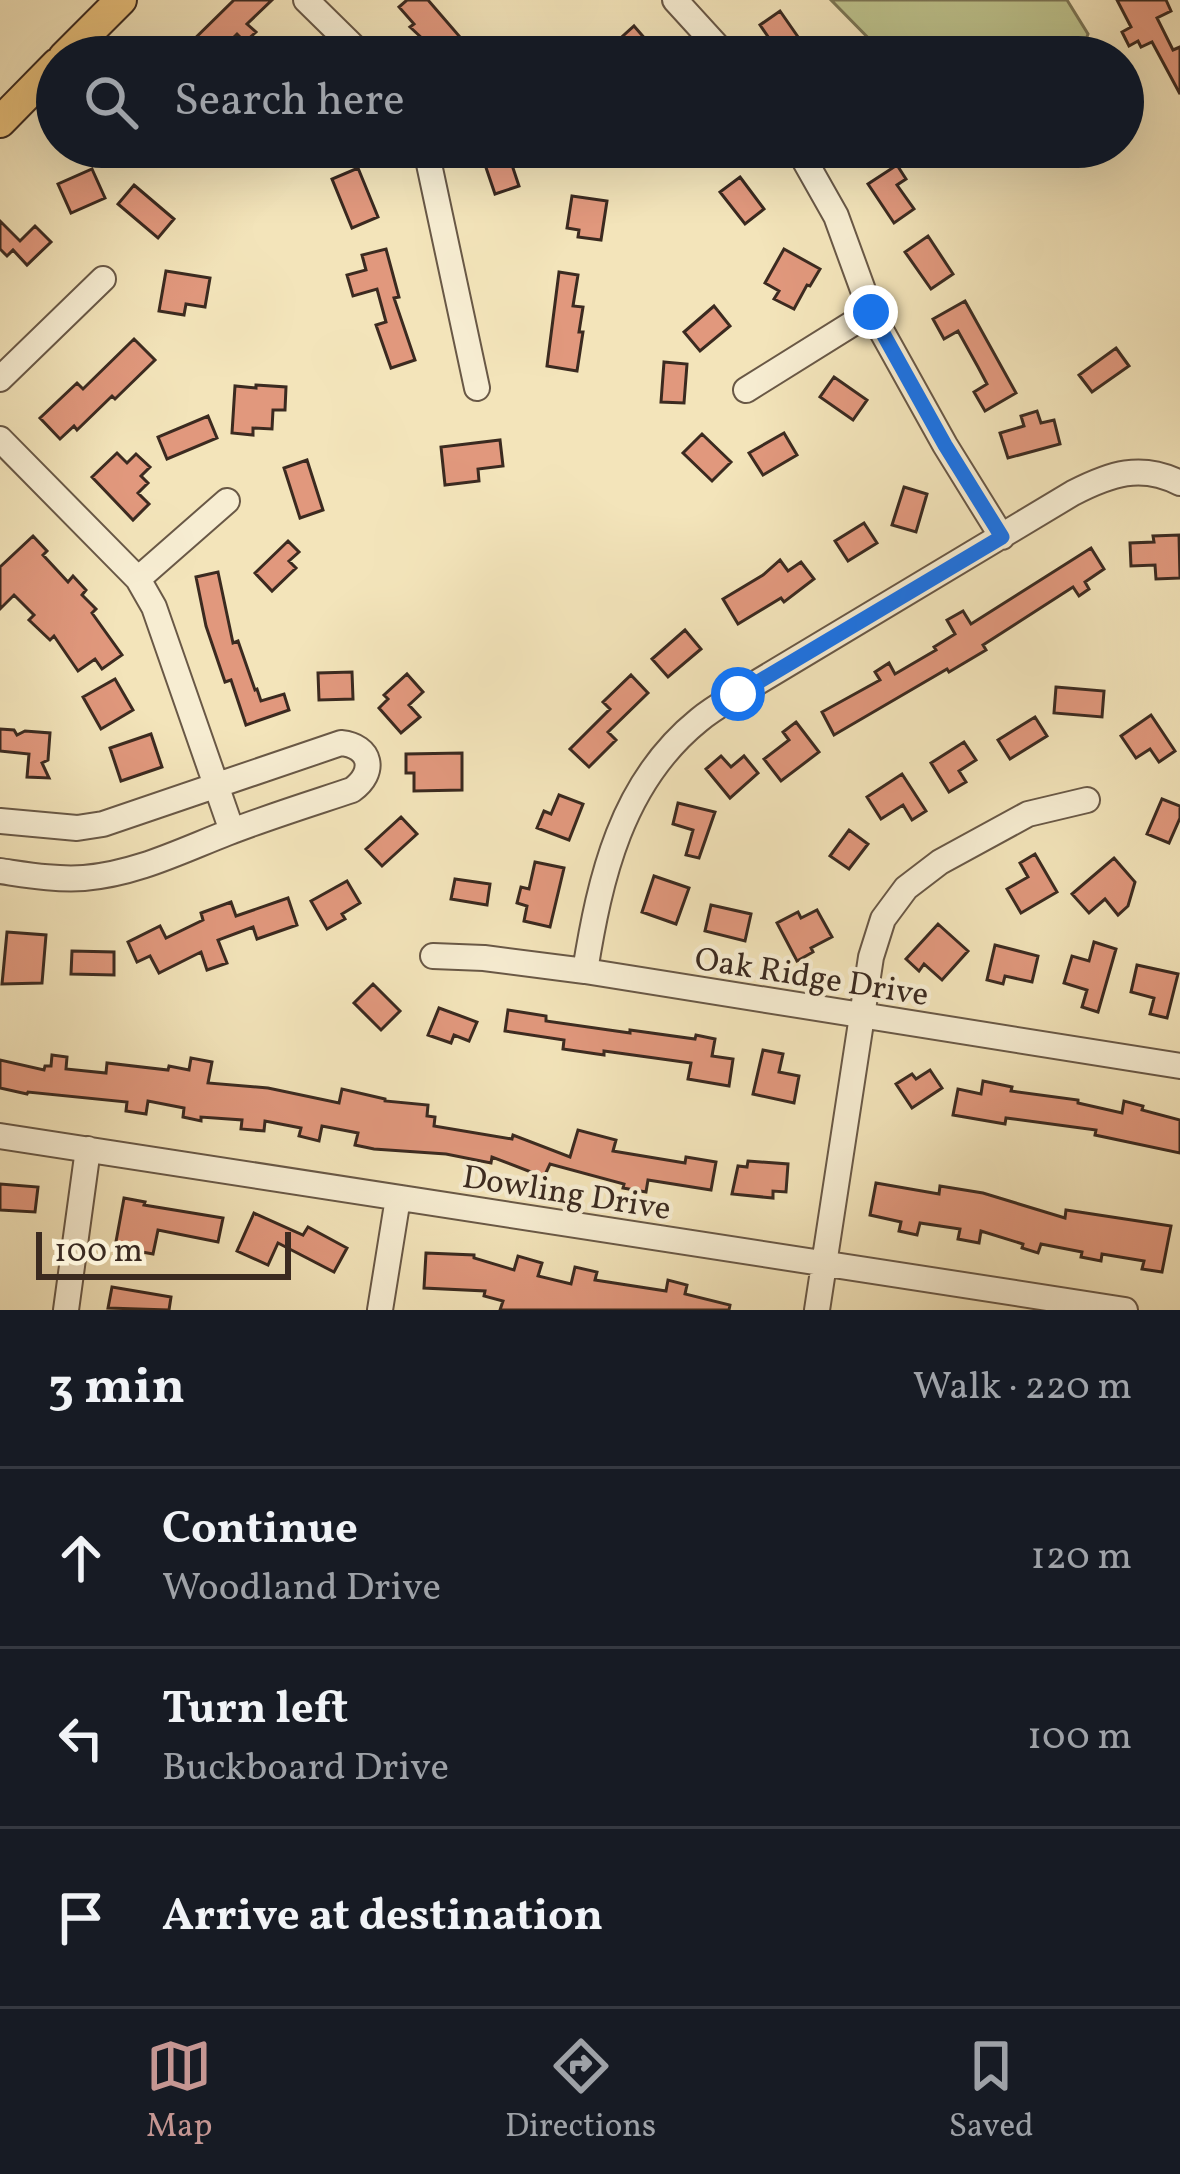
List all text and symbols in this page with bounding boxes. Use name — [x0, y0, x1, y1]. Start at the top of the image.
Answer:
search box — [36, 36, 1144, 168]
icon: search — [78, 69, 144, 135]
text: Search here — [174, 71, 405, 134]
route end — [844, 285, 898, 339]
route start — [711, 667, 765, 721]
street label: Oak Ridge Drive — [691, 938, 931, 1020]
street label: Dowling Drive — [459, 1156, 674, 1234]
scale bar — [36, 1226, 291, 1279]
text: 100 m — [54, 1230, 143, 1276]
text: 3 min — [48, 1353, 185, 1424]
text: Walk · 220 m — [913, 1361, 1132, 1415]
text: Continue — [162, 1499, 358, 1562]
icon: ahead — [48, 1525, 114, 1591]
text: 120 m — [1031, 1531, 1132, 1585]
text: Woodland Drive — [162, 1562, 441, 1616]
text: Turn left — [162, 1679, 348, 1742]
icon: left — [48, 1705, 114, 1771]
text: 100 m — [1027, 1711, 1132, 1765]
text: Buckboard Drive — [162, 1742, 449, 1796]
icon: arrive — [48, 1885, 114, 1951]
text: Arrive at destination — [162, 1886, 603, 1949]
tab: Map — [146, 2033, 212, 2151]
tab: Directions — [505, 2033, 656, 2151]
tab: Saved — [949, 2033, 1034, 2151]

